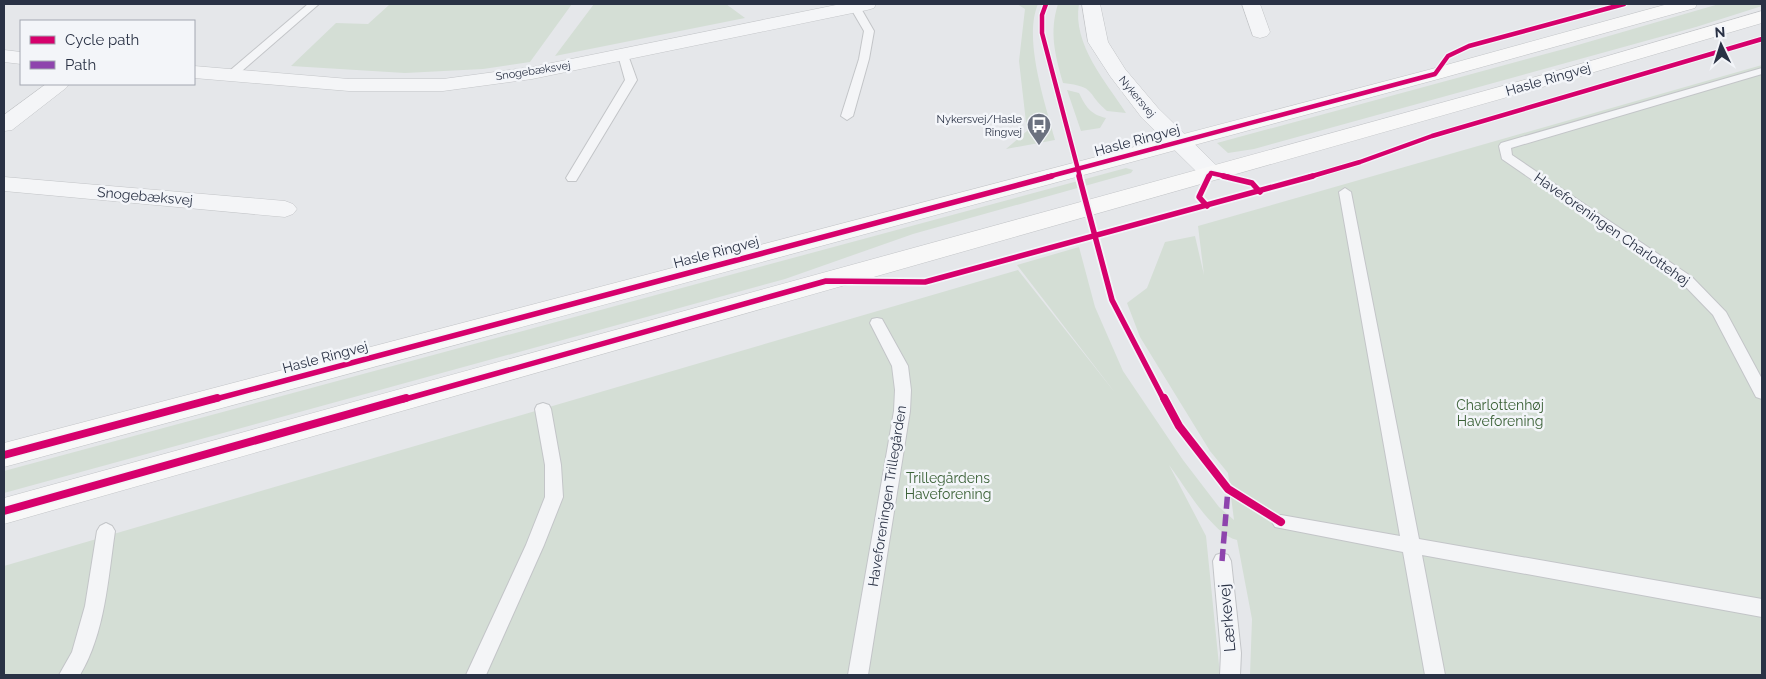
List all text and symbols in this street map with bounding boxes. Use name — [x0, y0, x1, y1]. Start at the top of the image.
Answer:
legend — [20, 20, 195, 85]
north arrow — [1696, 20, 1746, 70]
text: N — [1714, 24, 1726, 40]
text: Cycle path — [65, 31, 139, 49]
text: Path — [65, 56, 96, 74]
street label: Snogebæksvej — [495, 59, 571, 83]
street label: Hasle Ringvej — [1504, 59, 1592, 99]
street label: Nykersvej — [1116, 74, 1158, 120]
bus stop icon: Nykersvej/Hasle Ringvej — [1026, 112, 1052, 146]
place label: Nykersvej/Hasle Ringvej — [936, 113, 1023, 139]
street label: Hasle Ringvej — [1093, 121, 1181, 159]
street label: Haveforeningen Charlottehøj — [1531, 169, 1693, 289]
street label: Snogebæksvej — [96, 184, 194, 208]
street label: Hasle Ringvej — [672, 233, 760, 271]
street label: Hasle Ringvej — [281, 338, 369, 376]
park label: Charlottenhøj Haveforening — [1456, 397, 1544, 429]
street label: Haveforeningen Trillegården — [865, 404, 909, 588]
park label: Trillegårdens Haveforening — [905, 470, 991, 502]
street label: Lærkevej — [1215, 583, 1239, 653]

